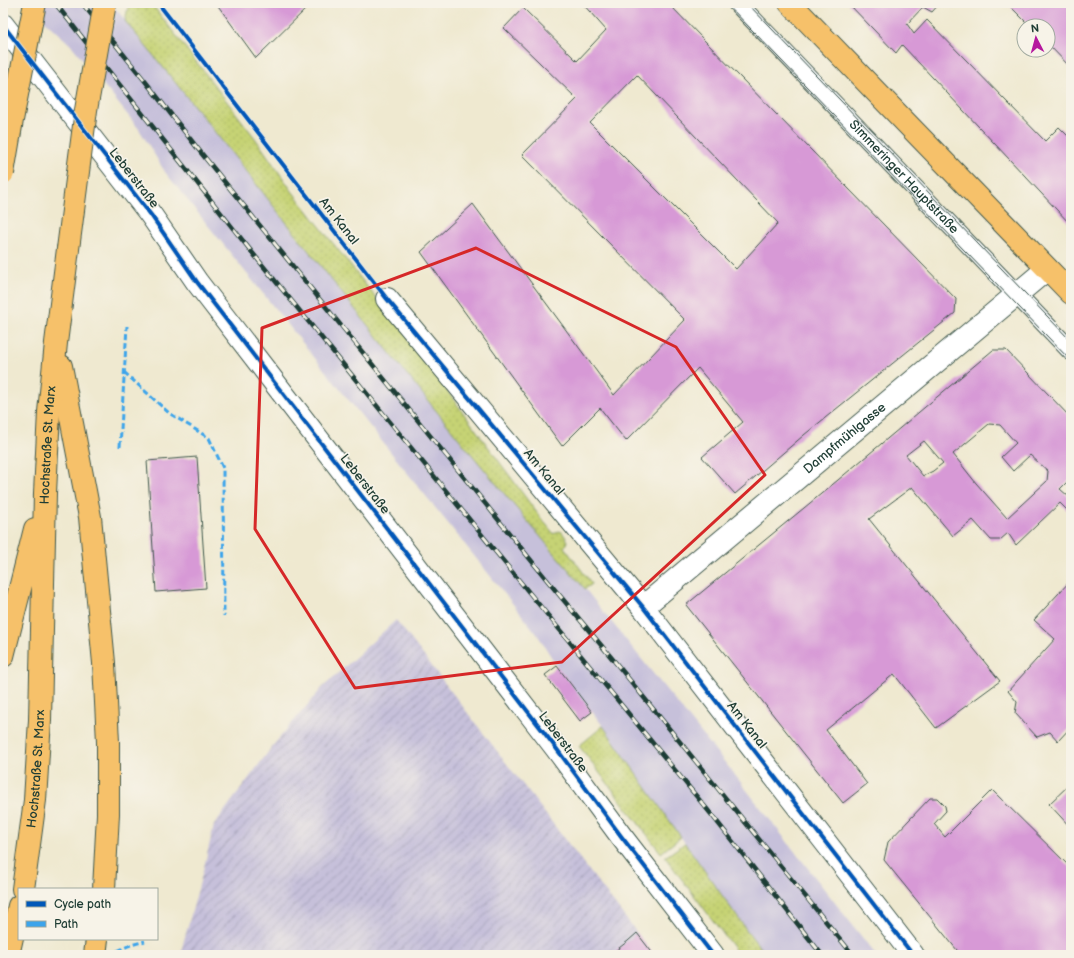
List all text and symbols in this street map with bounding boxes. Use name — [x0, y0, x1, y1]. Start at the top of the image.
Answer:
north arrow — [1016, 18, 1056, 58]
text: N — [1030, 22, 1040, 35]
street label: Simmeringer Hauptstraße — [846, 117, 962, 237]
street label: Leberstraße — [106, 145, 163, 211]
street label: Am Kanal — [316, 194, 362, 248]
street label: Hochstraße St. Marx — [37, 385, 60, 505]
street label: Dampfmühlgasse — [800, 399, 889, 477]
street label: Am Kanal — [520, 446, 568, 498]
street label: Leberstraße — [337, 451, 394, 517]
street label: Am Kanal — [724, 698, 770, 752]
street label: Hochstraße St. Marx — [23, 709, 48, 829]
street label: Leberstraße — [535, 709, 591, 776]
legend — [18, 888, 158, 940]
text: Cycle path — [54, 897, 111, 912]
text: Path — [54, 917, 79, 932]

